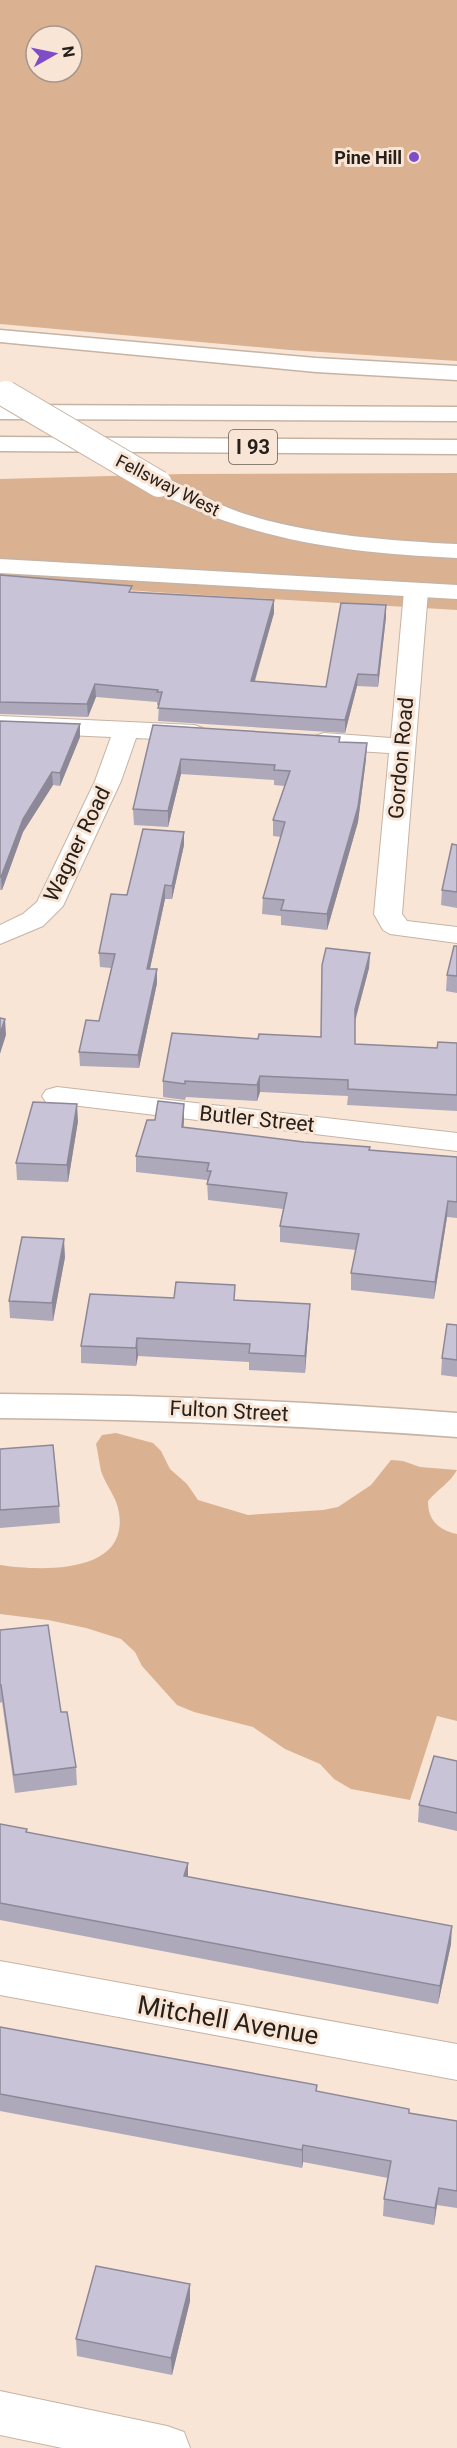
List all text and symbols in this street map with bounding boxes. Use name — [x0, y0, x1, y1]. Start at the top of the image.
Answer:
north arrow — [24, 24, 84, 84]
text: N — [58, 45, 79, 59]
place label: Pine Hill — [334, 147, 402, 168]
marker: Pine Hill — [407, 150, 421, 164]
road number: I 93 — [229, 430, 277, 464]
street label: Fellsway West — [112, 450, 224, 520]
street label: Gordon Road — [384, 696, 418, 820]
street label: Wagner Road — [39, 783, 115, 905]
street label: Butler Street — [198, 1101, 316, 1137]
street label: Fulton Street — [169, 1396, 289, 1426]
street label: Mitchell Avenue — [135, 1989, 321, 2051]

